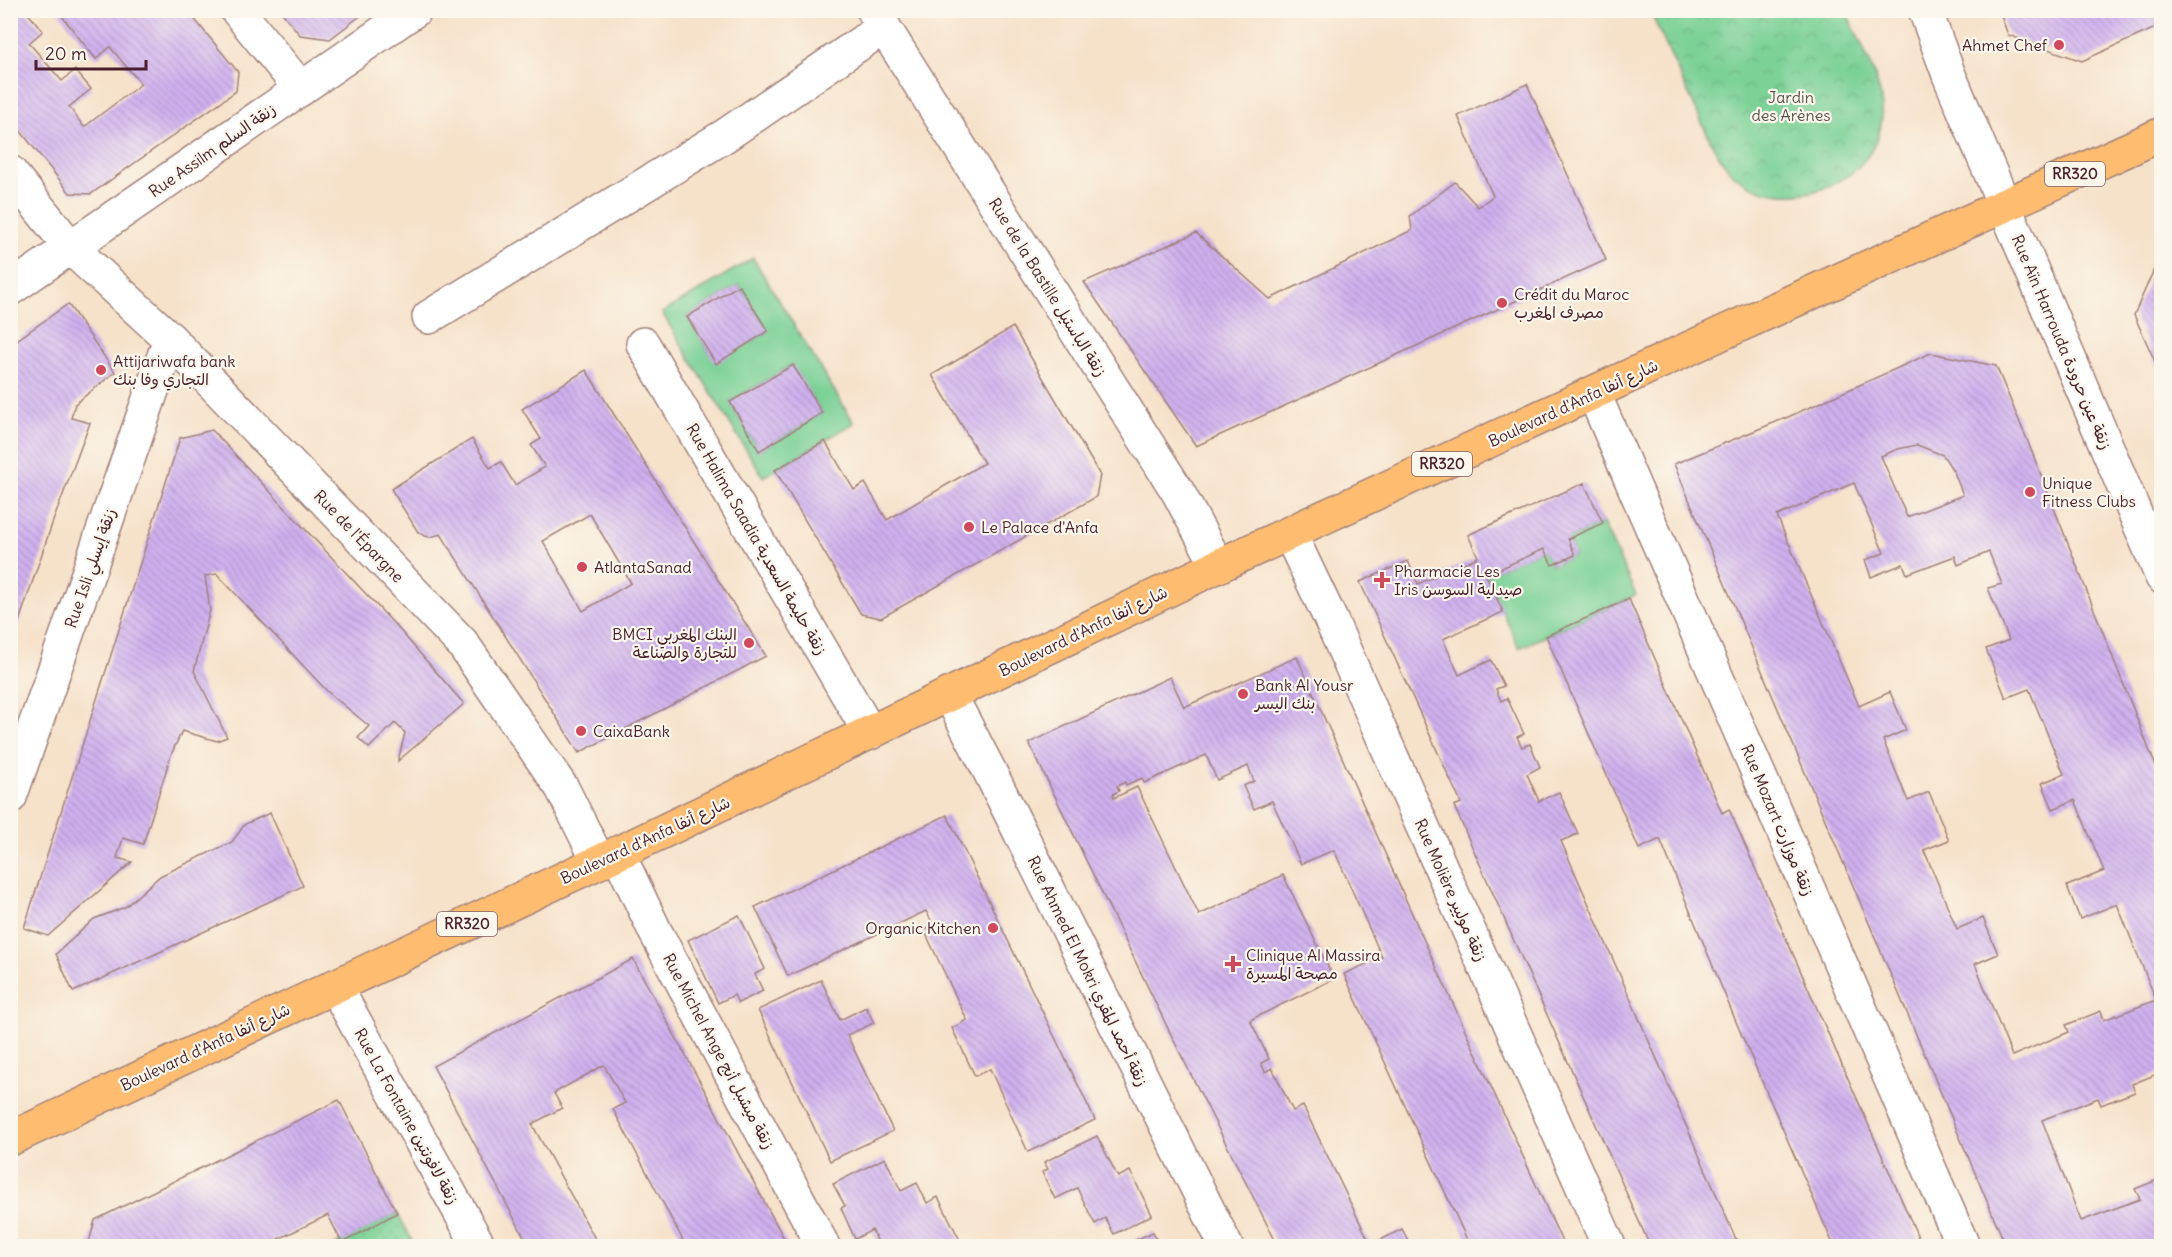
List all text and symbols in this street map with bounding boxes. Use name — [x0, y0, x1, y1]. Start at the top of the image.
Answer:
scale bar — [36, 33, 146, 71]
place label: Ahmet Chef — [1962, 35, 2048, 55]
marker: Ahmet Chef — [2052, 38, 2066, 52]
text: 20 m — [45, 42, 87, 65]
park label: Jardin des Arènes — [1751, 87, 1831, 125]
street label: Rue Assilm زنقة السلم — [145, 99, 281, 204]
road number: RR320 — [2045, 162, 2105, 186]
street label: Rue de la Bastille زنقة الباستيل — [985, 194, 1111, 380]
street label: Rue Aïn Harrouda زنقة عين حرودة — [2008, 232, 2116, 452]
place label: Crédit du Maroc مصرف المغرب — [1514, 284, 1629, 322]
marker: Crédit du Maroc مصرف المغرب — [1495, 296, 1509, 310]
place label: Attijariwafa bank التجاري وفا بنك — [113, 351, 235, 391]
street label: Boulevard d'Anfa شارع أنفا — [1485, 355, 1662, 453]
marker: Attijariwafa bank التجاري وفا بنك — [94, 363, 108, 377]
street label: Rue Halima Saadia زنقة حليمة السعدية — [682, 420, 832, 658]
road number: RR320 — [1412, 452, 1472, 476]
place label: Unique Fitness Clubs — [2042, 473, 2136, 511]
marker: Unique Fitness Clubs — [2023, 485, 2037, 499]
street label: Rue de l'Épargne — [310, 486, 408, 586]
street label: Rue Isli زنقة إيسلي — [60, 506, 125, 632]
place label: Le Palace d'Anfa — [981, 517, 1098, 537]
marker: Le Palace d'Anfa — [962, 520, 976, 534]
place label: AtlantaSanad — [594, 557, 692, 577]
marker: AtlantaSanad — [575, 560, 589, 574]
place label: Pharmacie Les Iris صيدلية السوسن — [1394, 561, 1522, 600]
marker: Pharmacie Les Iris صيدلية السوسن — [1375, 573, 1389, 587]
street label: Boulevard d'Anfa شارع أنفا — [995, 581, 1171, 682]
place label: BMCI البنك المغربي للتجارة والصناعة — [612, 624, 737, 662]
marker: BMCI البنك المغربي للتجارة والصناعة — [742, 636, 756, 650]
place label: Bank Al Yousr بنك اليسر — [1253, 675, 1354, 713]
marker: Bank Al Yousr بنك اليسر — [1236, 687, 1250, 701]
place label: CaixaBank — [593, 721, 670, 741]
marker: CaixaBank — [574, 724, 588, 738]
street label: Rue Mozart زنقة موزارت — [1736, 741, 1819, 899]
street label: Boulevard d'Anfa شارع أنفا — [557, 792, 734, 890]
street label: Rue Molière زنقة موليير — [1410, 815, 1492, 965]
street label: Rue Ahmed El Mokri زنقة أحمد المقري — [1022, 853, 1153, 1090]
road number: RR320 — [437, 912, 497, 936]
place label: Organic Kitchen — [865, 918, 981, 938]
marker: Organic Kitchen — [986, 921, 1000, 935]
place label: Clinique Al Massira مصحة المسيرة — [1246, 945, 1380, 983]
street label: Rue Michel Ange زنقة ميشبل أنج — [658, 950, 779, 1153]
marker: Clinique Al Massira مصحة المسيرة — [1224, 955, 1242, 973]
street label: Boulevard d'Anfa شارع أنفا — [117, 999, 294, 1097]
street label: Rue La Fontaine زنقة لافونتين — [349, 1024, 464, 1208]

